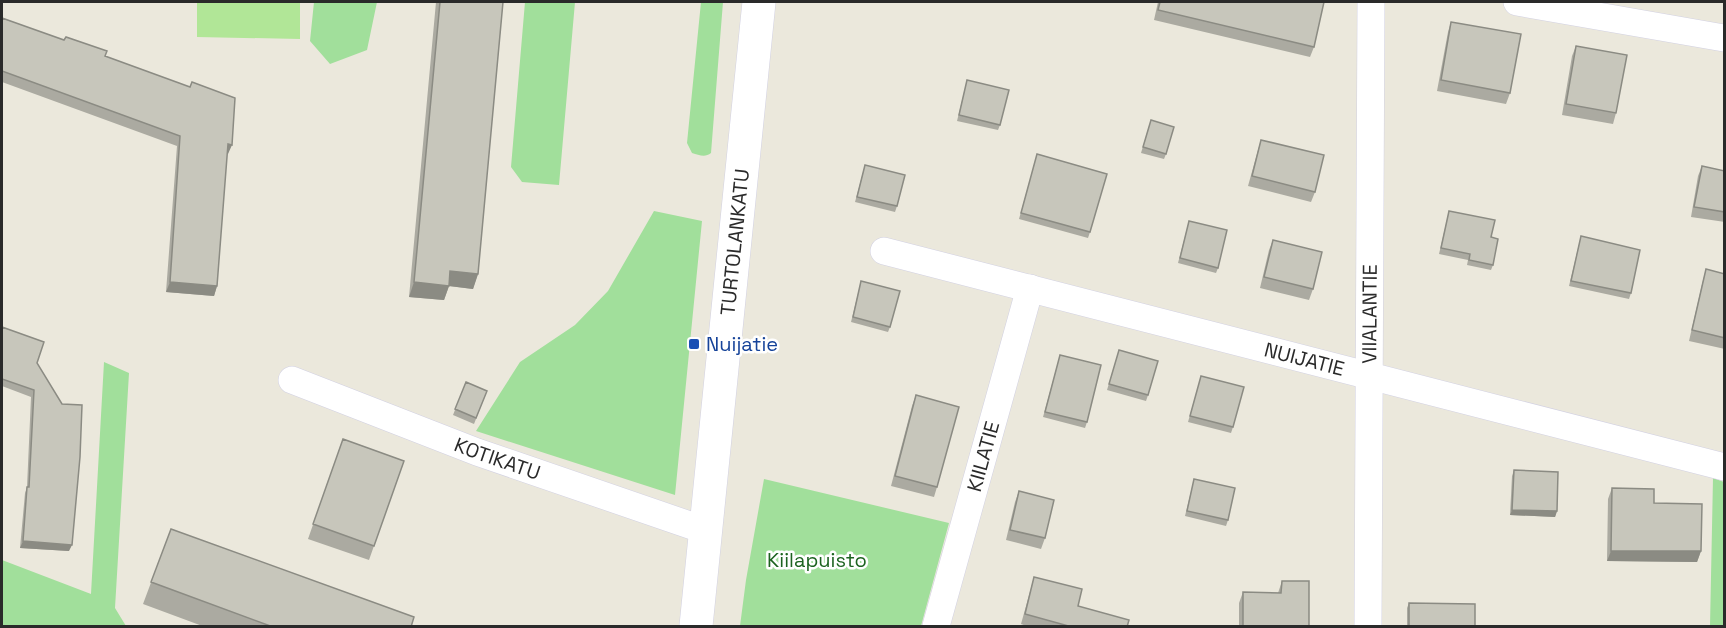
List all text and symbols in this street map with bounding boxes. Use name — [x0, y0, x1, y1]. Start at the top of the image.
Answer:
street label: TURTOLANKATU — [714, 167, 755, 317]
street label: VIIALANTIE — [1356, 264, 1383, 364]
place label: Nuijatie — [706, 331, 778, 357]
street label: NUIJATIE — [1261, 336, 1347, 382]
marker: Nuijatie — [687, 337, 701, 351]
street label: KIILATIE — [961, 418, 1005, 495]
street label: KOTIKATU — [451, 431, 544, 486]
park label: Kiilapuisto — [767, 547, 867, 573]

